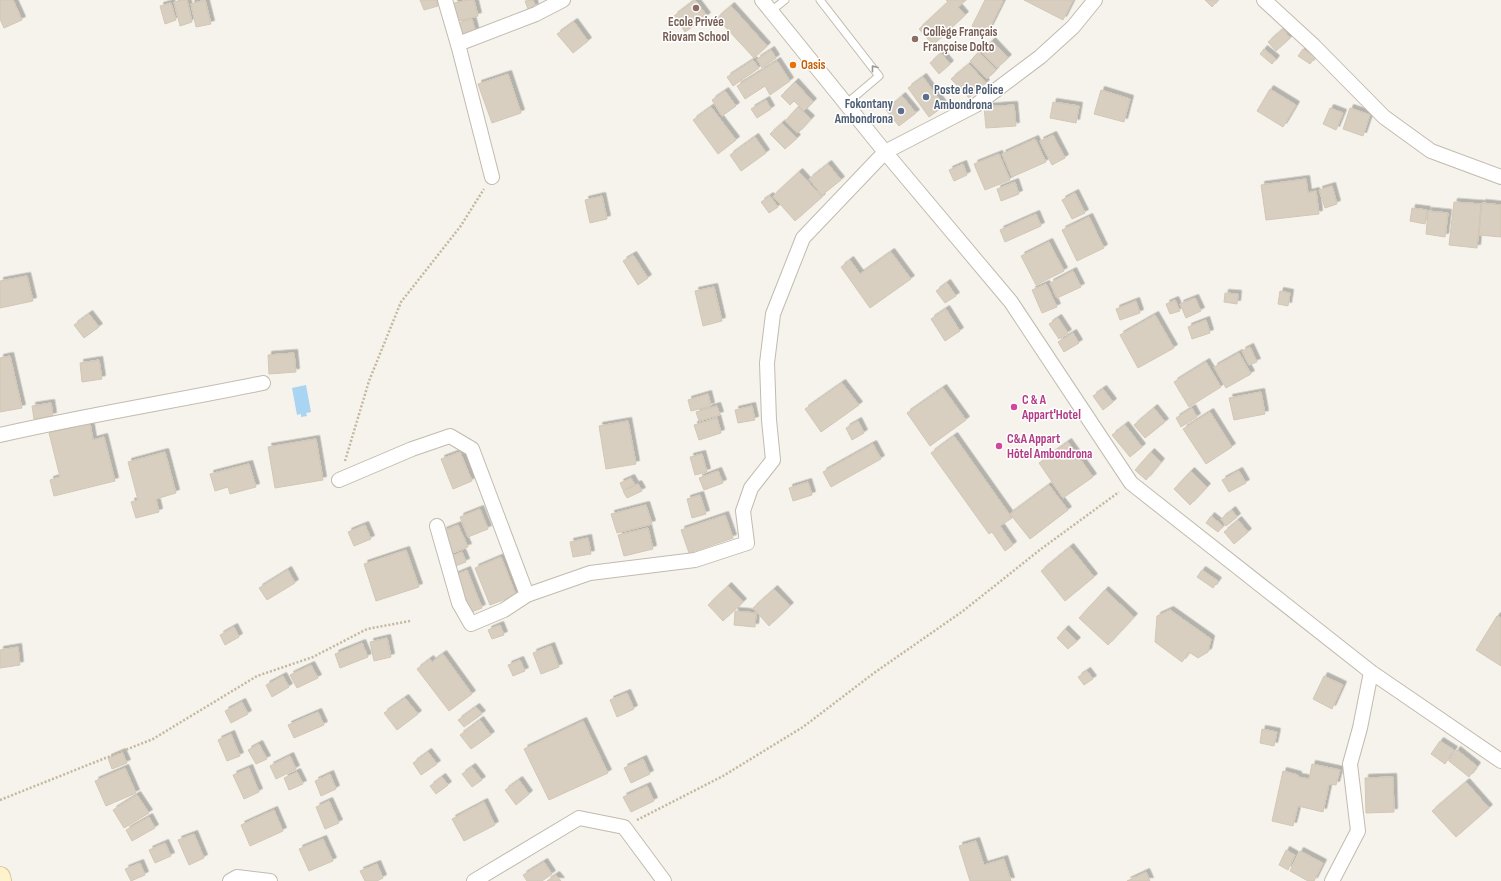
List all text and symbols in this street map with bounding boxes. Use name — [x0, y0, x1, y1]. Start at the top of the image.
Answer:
marker: Ecole Privée Riovam School — [691, 3, 701, 13]
place label: Ecole Privée Riovam School — [663, 14, 730, 45]
place label: Collège Français Françoise Dolto — [923, 24, 998, 55]
marker: Collège Français Françoise Dolto — [910, 34, 920, 44]
place label: Oasis — [801, 57, 826, 73]
marker: Oasis — [788, 60, 798, 70]
one-way arrow — [871, 66, 878, 73]
place label: Poste de Police Ambondrona — [933, 82, 1004, 113]
marker: Poste de Police Ambondrona — [921, 92, 931, 102]
place label: Fokontany Ambondrona — [834, 96, 894, 127]
marker: Fokontany Ambondrona — [896, 106, 906, 116]
place label: C & A Appart'Hotel — [1021, 392, 1081, 423]
marker: C & A Appart'Hotel — [1009, 402, 1019, 412]
place label: C&A Appart Hôtel Ambondrona — [1007, 431, 1092, 462]
marker: C&A Appart Hôtel Ambondrona — [994, 441, 1004, 451]

